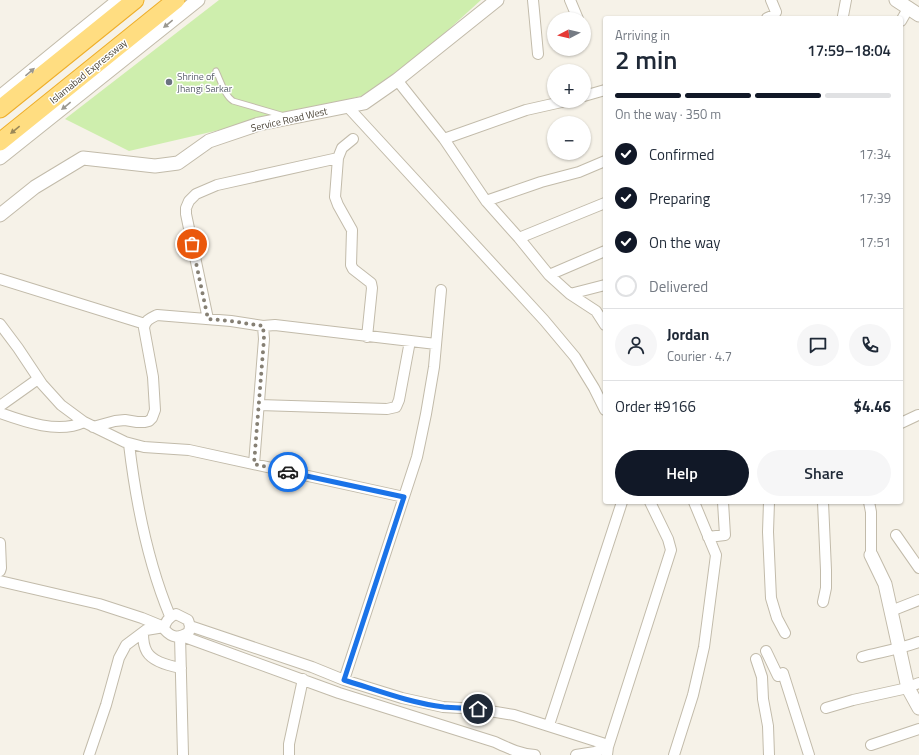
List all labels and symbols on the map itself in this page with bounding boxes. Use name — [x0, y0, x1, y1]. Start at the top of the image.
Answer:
north arrow — [547, 12, 591, 56]
one-way arrow — [162, 20, 173, 29]
street label: Islamabad Expressway — [46, 35, 130, 107]
one-way arrow — [25, 68, 35, 77]
place label: Shrine of Jhangi Sarkar — [177, 69, 233, 96]
marker: Shrine of Jhangi Sarkar — [164, 77, 174, 87]
one-way arrow — [61, 101, 72, 110]
street label: Service Road West — [249, 103, 329, 136]
one-way arrow — [9, 125, 20, 134]
pin — [175, 227, 209, 261]
courier — [268, 452, 308, 492]
pin — [461, 692, 495, 726]

